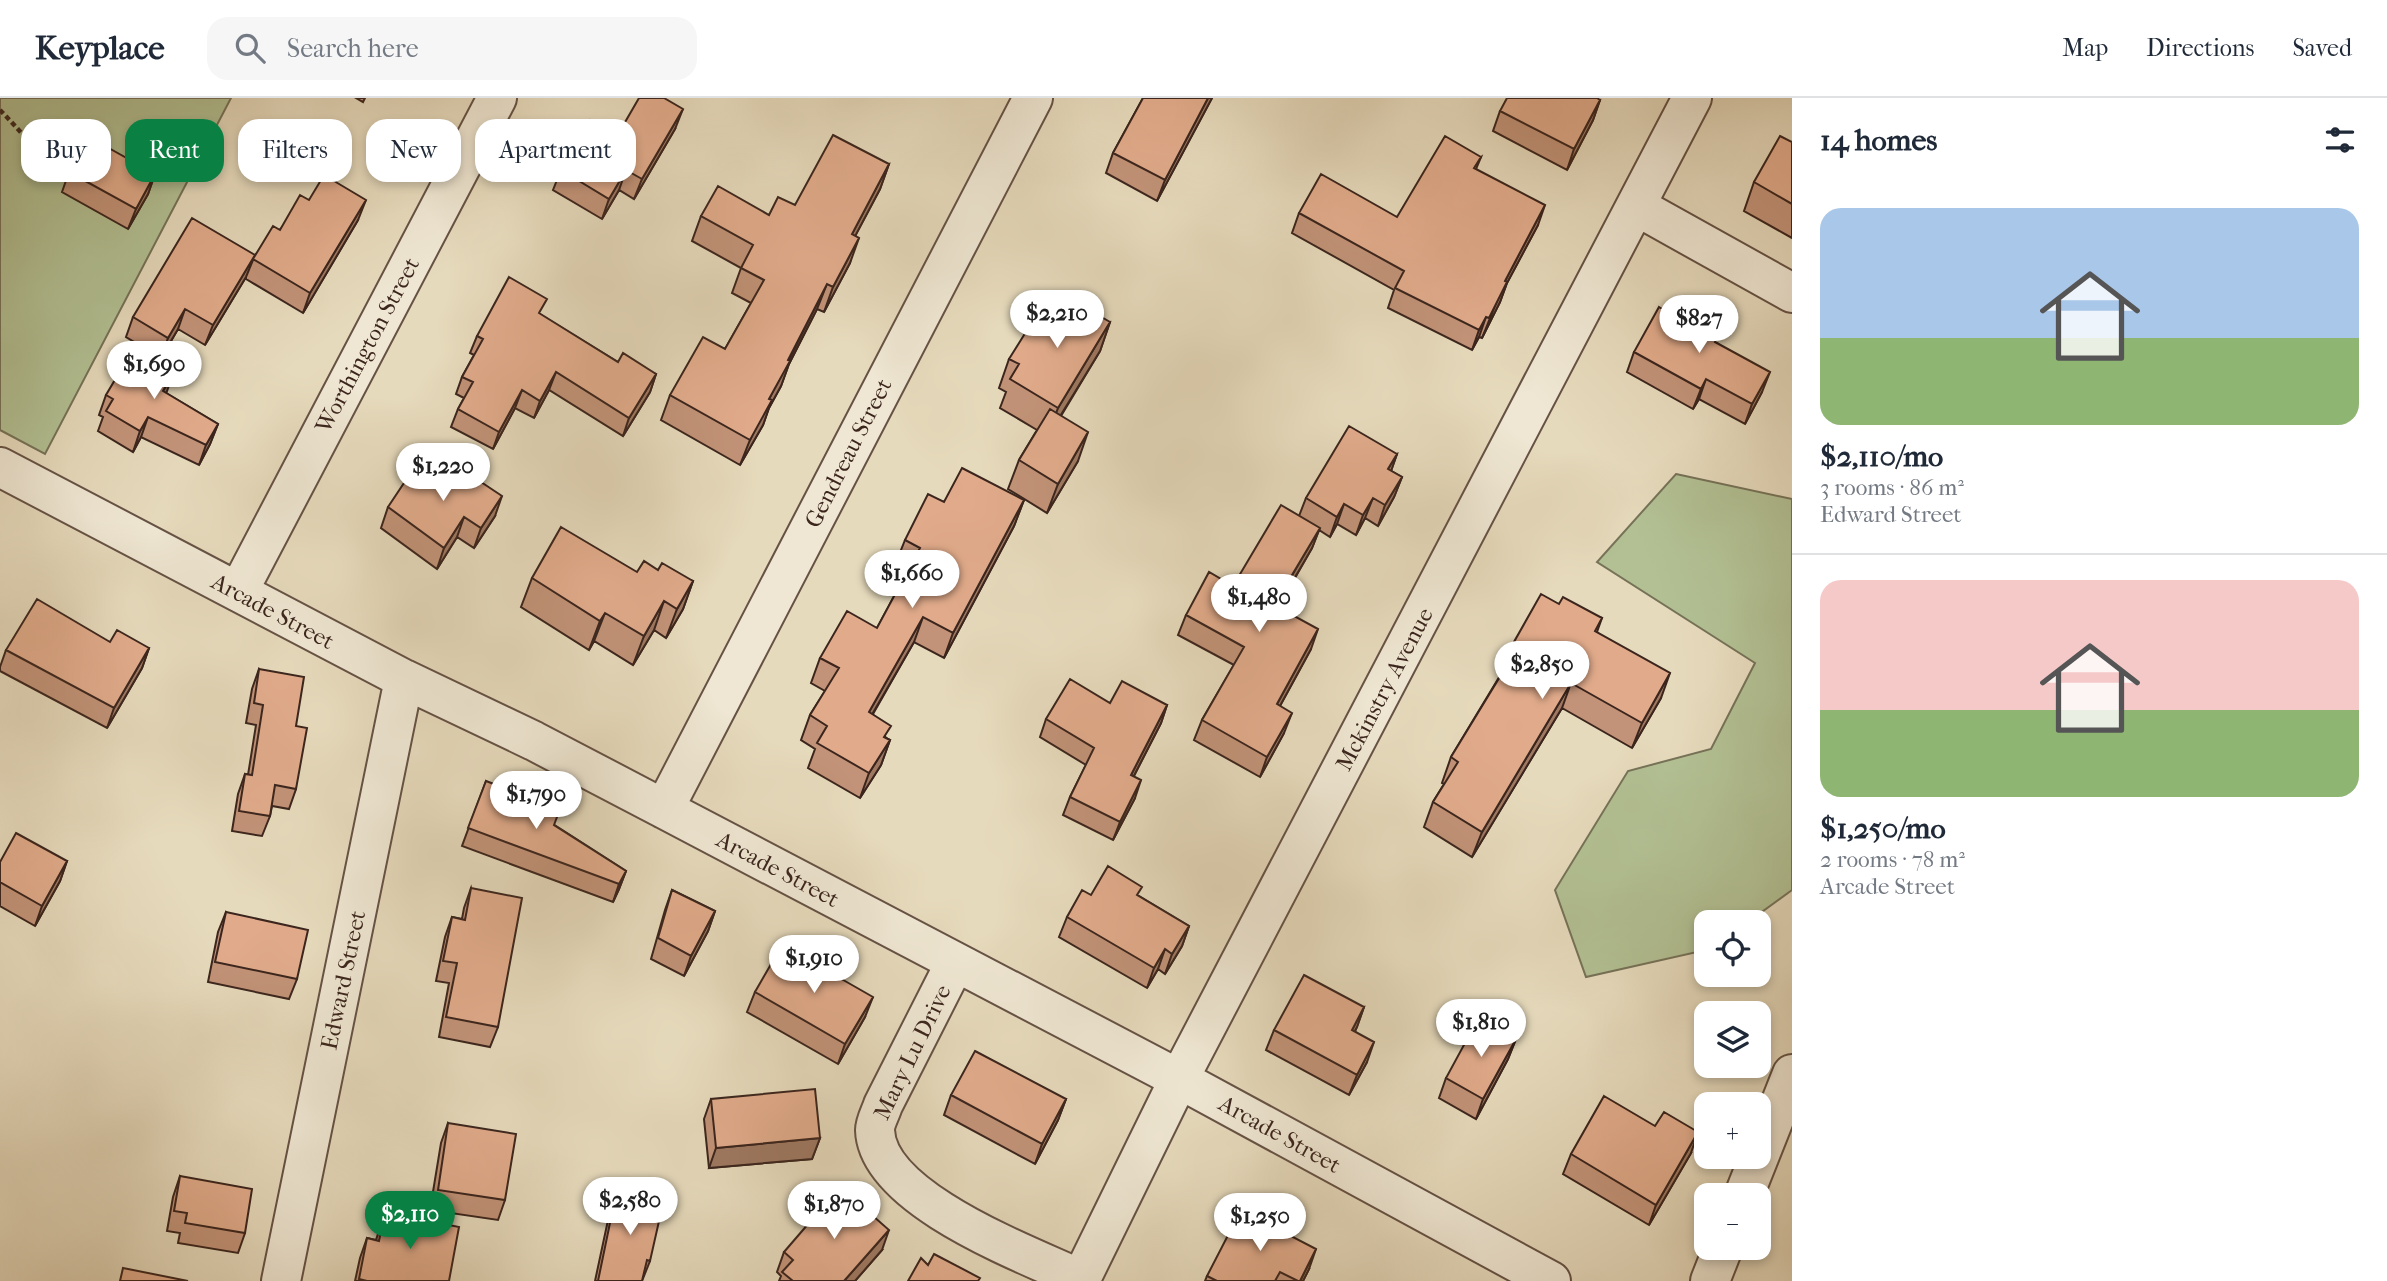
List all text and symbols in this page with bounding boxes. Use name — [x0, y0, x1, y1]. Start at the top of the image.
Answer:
search box — [207, 17, 697, 80]
text: Keyplace — [35, 29, 165, 68]
icon: search — [231, 29, 269, 67]
text: Search here — [287, 33, 419, 64]
text: Map — [2062, 34, 2108, 62]
text: Directions — [2146, 34, 2254, 62]
text: Saved — [2292, 34, 2352, 62]
chip: Buy — [21, 119, 111, 182]
chip: Rent — [125, 119, 224, 182]
chip: Filters — [238, 119, 352, 182]
chip: New — [366, 119, 461, 182]
chip: Apartment — [475, 119, 636, 182]
icon: filters — [2321, 121, 2359, 159]
text: 14 homes — [1820, 123, 1937, 158]
street label: Worthington Street — [309, 253, 425, 439]
icon: home — [2027, 253, 2153, 379]
pin: $2,210 — [1000, 290, 1114, 350]
pin: $827 — [1658, 296, 1740, 355]
text: $2,210 — [1026, 299, 1088, 326]
text: $827 — [1675, 304, 1723, 331]
pin: $1,690 — [97, 342, 211, 401]
text: $1,690 — [123, 350, 185, 377]
street label: Gendreau Street — [799, 374, 898, 532]
text: $2,110/mo — [1820, 439, 1943, 474]
pin: $1,220 — [386, 444, 500, 503]
text: $1,220 — [412, 452, 474, 479]
text: 3 rooms · 86 m² — [1820, 474, 1964, 501]
text: Edward Street — [1820, 501, 1962, 528]
pin: $1,660 — [855, 550, 969, 610]
text: $1,660 — [880, 559, 944, 586]
street label: Arcade Street — [206, 567, 339, 655]
pin: $1,480 — [1202, 574, 1316, 634]
text: $1,480 — [1227, 583, 1291, 610]
street label: Mckinstry Avenue — [1330, 603, 1439, 775]
icon: home — [2027, 625, 2153, 751]
pin: $2,850 — [1485, 642, 1599, 701]
text: $2,850 — [1510, 650, 1574, 677]
pin: $1,790 — [479, 772, 593, 831]
text: $1,790 — [506, 780, 566, 807]
text: $1,250/mo — [1820, 811, 1946, 846]
street label: Arcade Street — [711, 825, 844, 913]
text: 2 rooms · 78 m² — [1820, 846, 1965, 873]
text: Arcade Street — [1820, 873, 1955, 900]
street label: Edward Street — [316, 908, 371, 1052]
map controls — [1694, 910, 1771, 1260]
button: locate — [1694, 910, 1771, 987]
pin: $1,910 — [757, 936, 871, 995]
text: $1,910 — [785, 944, 843, 971]
street label: Mary Lu Drive — [868, 980, 957, 1124]
pin: $1,810 — [1424, 1000, 1538, 1059]
button: layers — [1694, 1001, 1771, 1078]
text: $1,810 — [1452, 1008, 1510, 1035]
street label: Arcade Street — [1213, 1089, 1345, 1179]
button: + — [1694, 1092, 1771, 1169]
pin: $2,580 — [573, 1178, 687, 1237]
pin: $1,870 — [777, 1182, 891, 1241]
button: − — [1694, 1183, 1771, 1260]
text: $2,580 — [599, 1186, 661, 1213]
text: $1,870 — [804, 1190, 864, 1217]
pin: $2,110 — [353, 1192, 467, 1251]
pin: $1,250 — [1203, 1194, 1317, 1253]
text: $2,110 — [381, 1200, 439, 1227]
text: $1,250 — [1230, 1202, 1290, 1229]

